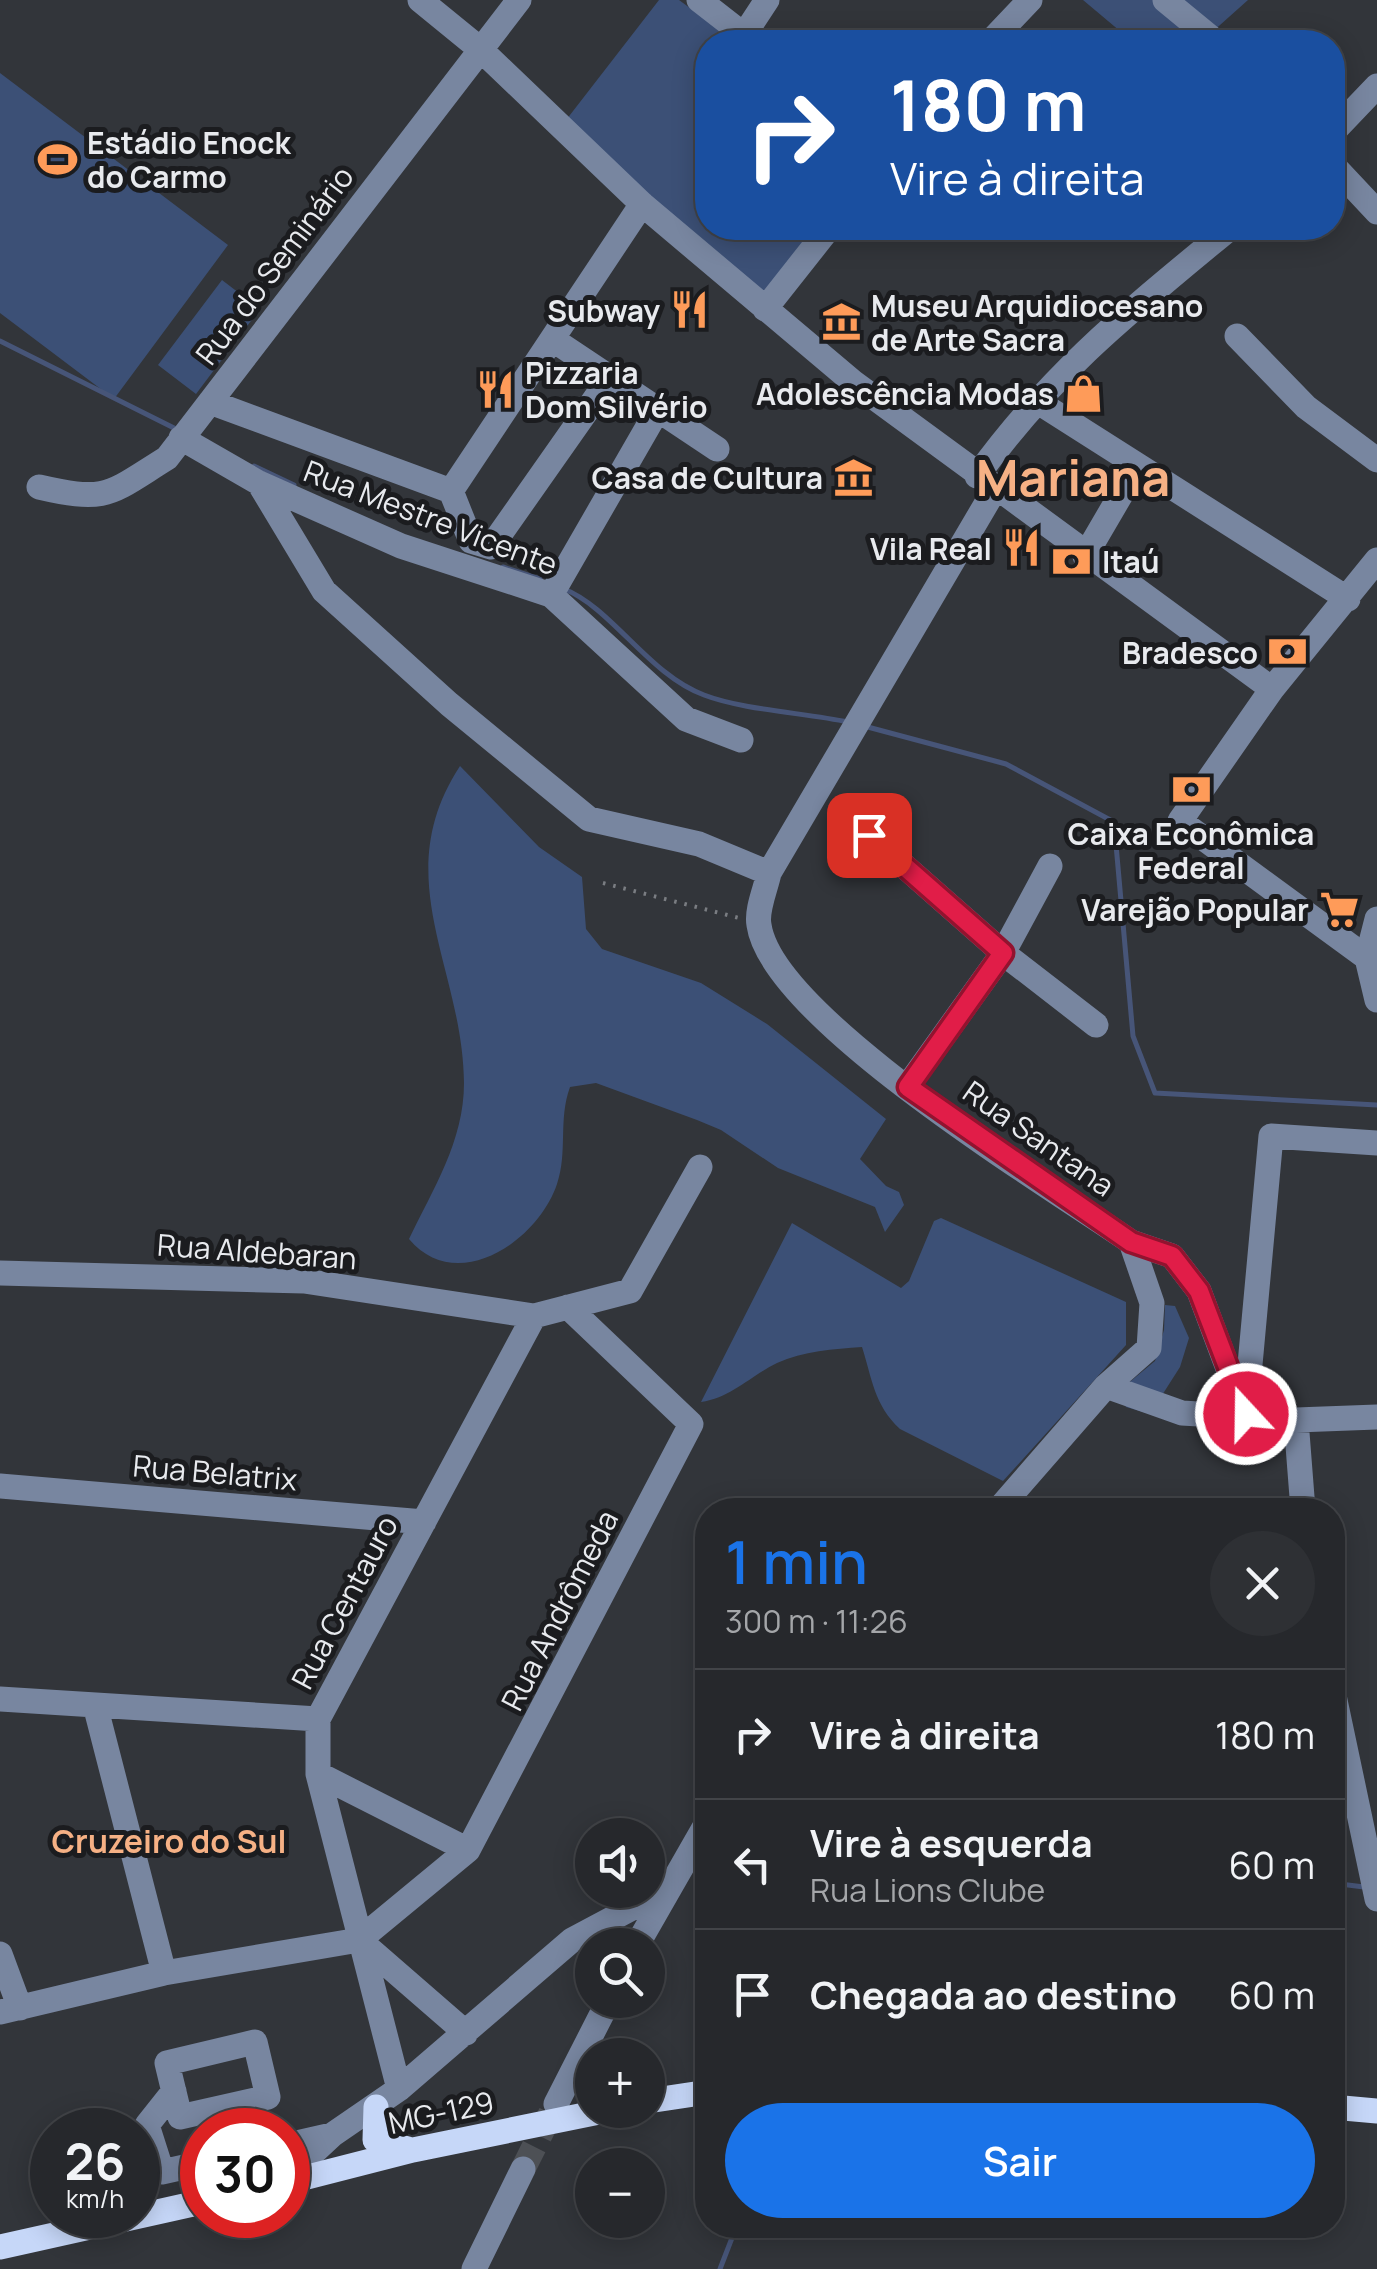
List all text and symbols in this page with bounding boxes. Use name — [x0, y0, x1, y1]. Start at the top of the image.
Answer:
text: 180 m — [890, 56, 1087, 152]
icon: right — [725, 70, 855, 200]
place label: Estádio Enock do Carmo — [87, 122, 291, 197]
sports icon: Estádio Enock do Carmo — [36, 138, 78, 180]
text: Vire à direita — [890, 147, 1145, 209]
street label: Rua do Seminário — [186, 157, 362, 373]
place label: Museu Arquidiocesano de Arte Sacra — [871, 285, 1203, 360]
restaurant icon: Subway — [669, 289, 711, 331]
place label: Subway — [547, 290, 660, 331]
museum icon: Museu Arquidiocesano de Arte Sacra — [820, 301, 862, 343]
place label: Pizzaria Dom Silvério — [525, 352, 708, 427]
restaurant icon: Pizzaria Dom Silvério — [474, 368, 516, 410]
shop icon: Adolescência Modas — [1063, 372, 1105, 414]
place label: Adolescência Modas — [756, 373, 1054, 414]
district label: Mariana — [976, 443, 1170, 511]
street label: Rua Mestre Vicente — [298, 450, 564, 584]
museum icon: Casa de Cultura — [832, 456, 874, 498]
place label: Casa de Cultura — [592, 457, 823, 498]
restaurant icon: Vila Real — [1001, 527, 1043, 569]
place label: Vila Real — [870, 528, 992, 569]
bank icon: Itaú — [1051, 540, 1093, 582]
place label: Itaú — [1102, 541, 1159, 582]
bank icon: Bradesco — [1267, 631, 1309, 673]
place label: Bradesco — [1122, 632, 1258, 673]
bank icon: Caixa Econômica Federal — [1170, 768, 1212, 810]
pin — [827, 793, 912, 878]
icon: arrive — [842, 808, 897, 863]
place label: Caixa Econômica Federal — [1068, 813, 1314, 888]
supermarket icon: Varejão Popular — [1318, 888, 1360, 930]
place label: Varejão Popular — [1081, 889, 1309, 930]
street label: Rua Santana — [955, 1071, 1123, 1205]
street label: Rua Aldebaran — [156, 1224, 358, 1278]
position arrow — [1194, 1362, 1298, 1466]
street label: Rua Belatrix — [131, 1444, 299, 1500]
street label: Rua Andrômeda — [491, 1503, 627, 1717]
street label: Rua Centauro — [281, 1508, 407, 1696]
text: 1 min — [725, 1520, 868, 1602]
button: close — [1210, 1531, 1315, 1636]
text: 300 m · 11:26 — [725, 1599, 908, 1643]
icon: right — [725, 1707, 780, 1762]
text: Vire à direita — [810, 1708, 1040, 1760]
text: 180 m — [1215, 1708, 1315, 1760]
text: Vire à esquerda — [810, 1816, 1093, 1868]
map controls — [575, 1818, 665, 2238]
button: sound — [575, 1818, 665, 1908]
district label: Cruzeiro do Sul — [51, 1819, 287, 1863]
icon: left — [725, 1837, 780, 1892]
text: 60 m — [1228, 1838, 1315, 1890]
text: Rua Lions Clube — [810, 1868, 1045, 1912]
button: search — [575, 1928, 665, 2018]
icon: arrive — [725, 1967, 780, 2022]
text: Chegada ao destino — [810, 1968, 1177, 2020]
text: 60 m — [1228, 1968, 1315, 2020]
button: + — [575, 2038, 665, 2128]
street label: MG-129 — [385, 2081, 497, 2143]
button: Sair — [725, 2103, 1315, 2218]
speed limit sign: 30 — [180, 2108, 310, 2238]
text: 26 — [65, 2127, 125, 2195]
button: − — [575, 2148, 665, 2238]
text: km/h — [66, 2181, 124, 2216]

